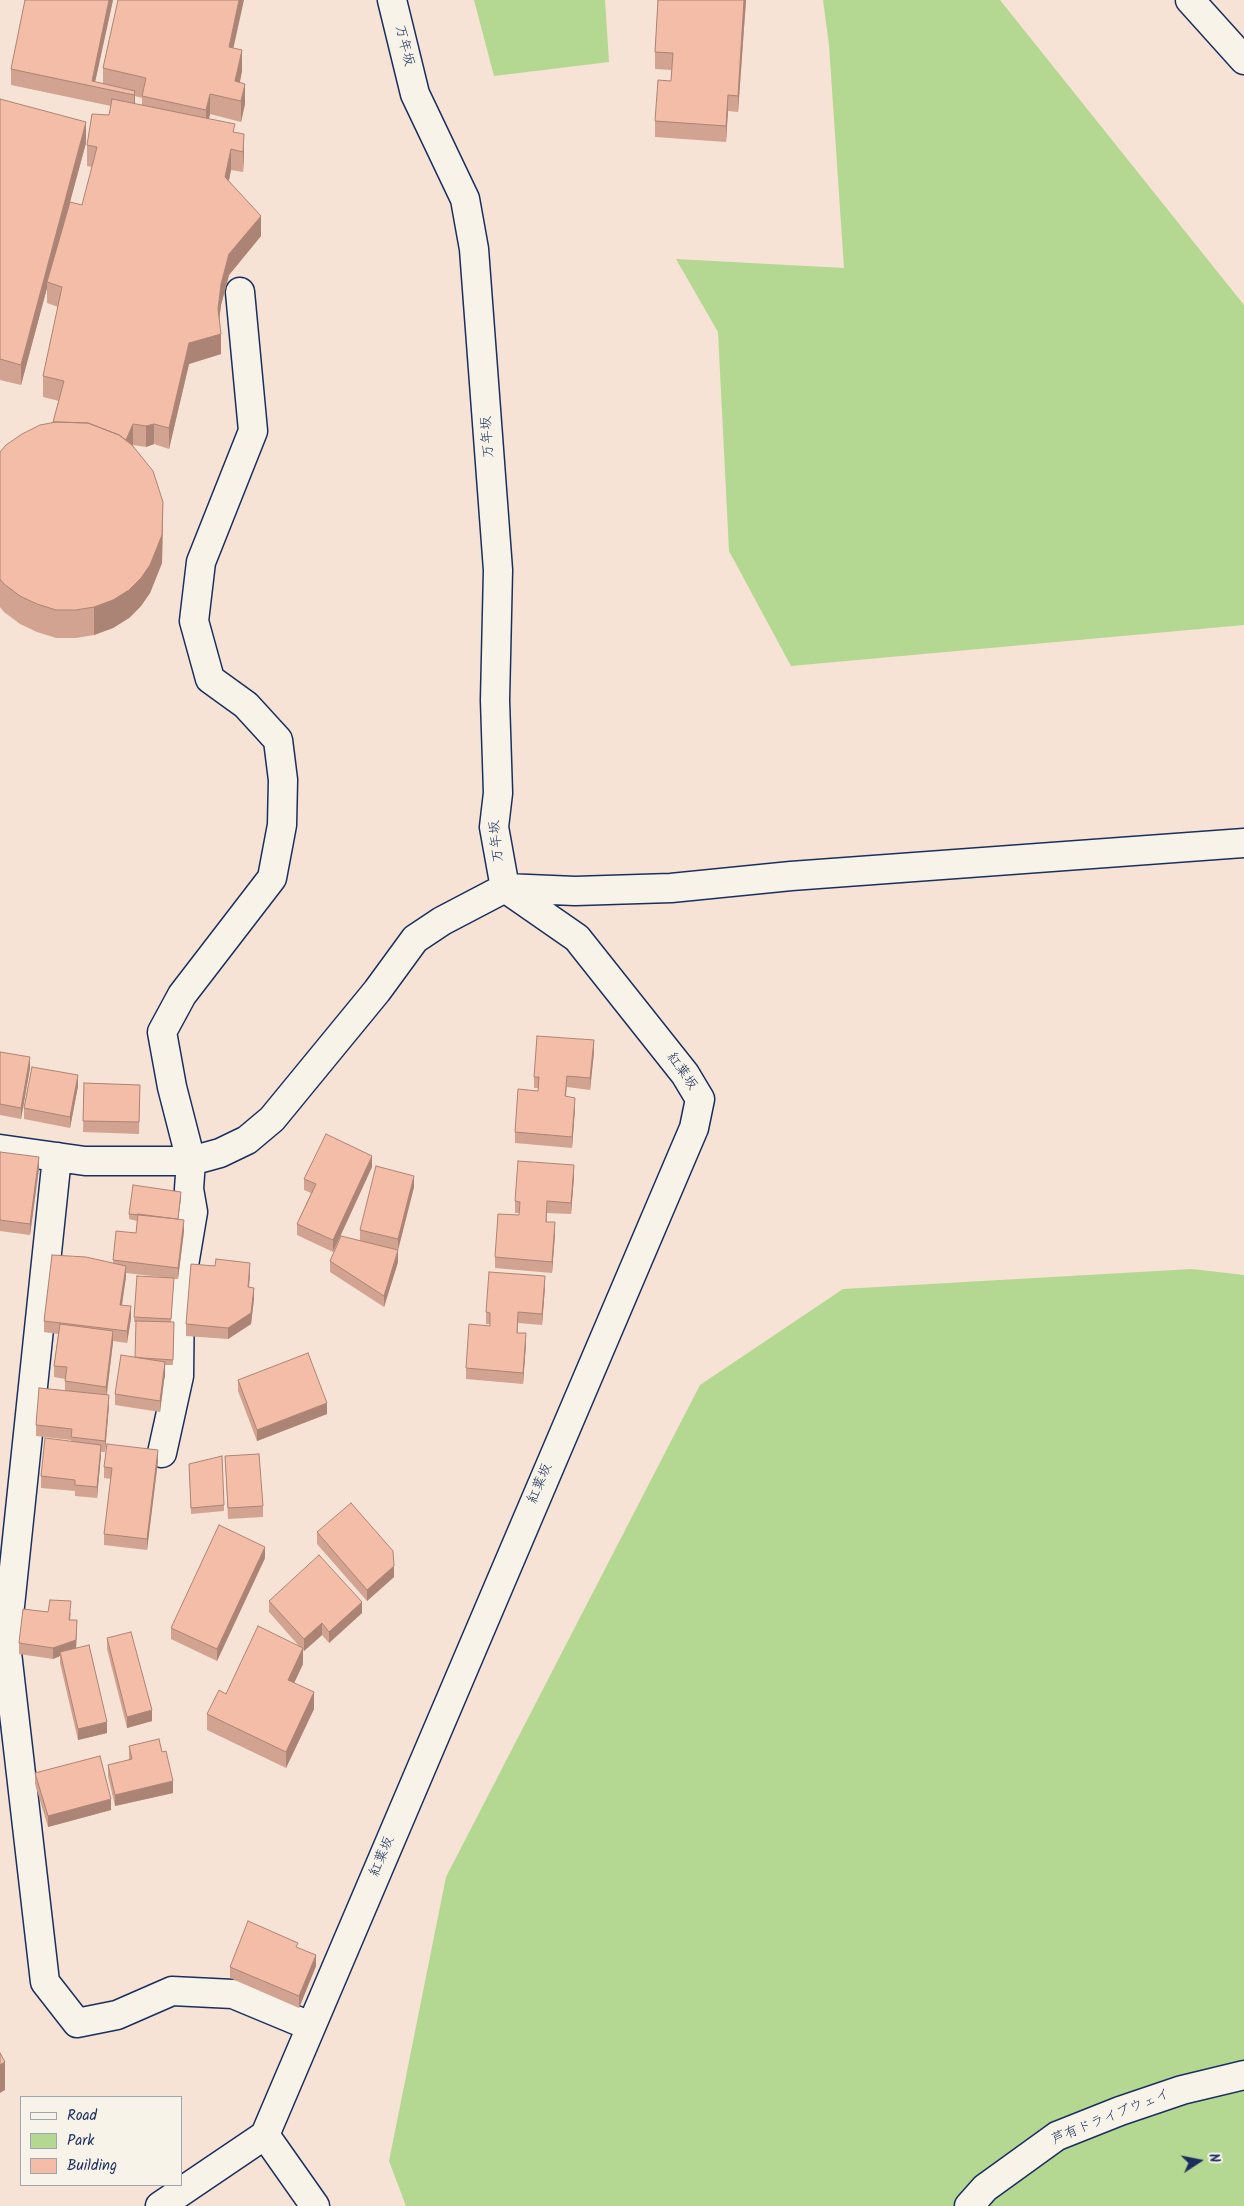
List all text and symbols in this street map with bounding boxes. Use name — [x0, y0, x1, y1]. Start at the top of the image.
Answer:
street label: 万年坂 — [390, 24, 416, 68]
street label: 万年坂 — [479, 415, 499, 459]
street label: 万年坂 — [487, 819, 509, 863]
street label: 紅葉坂 — [662, 1050, 700, 1094]
street label: 紅葉坂 — [525, 1461, 557, 1507]
street label: 紅葉坂 — [367, 1834, 399, 1880]
street label: 芦有ドライブウェイ — [1049, 2087, 1173, 2149]
legend — [20, 2096, 182, 2186]
text: Road — [67, 2104, 97, 2128]
text: Park — [67, 2129, 94, 2153]
north arrow — [1174, 2136, 1224, 2186]
text: N — [1202, 2152, 1225, 2165]
text: Building — [67, 2154, 117, 2178]

